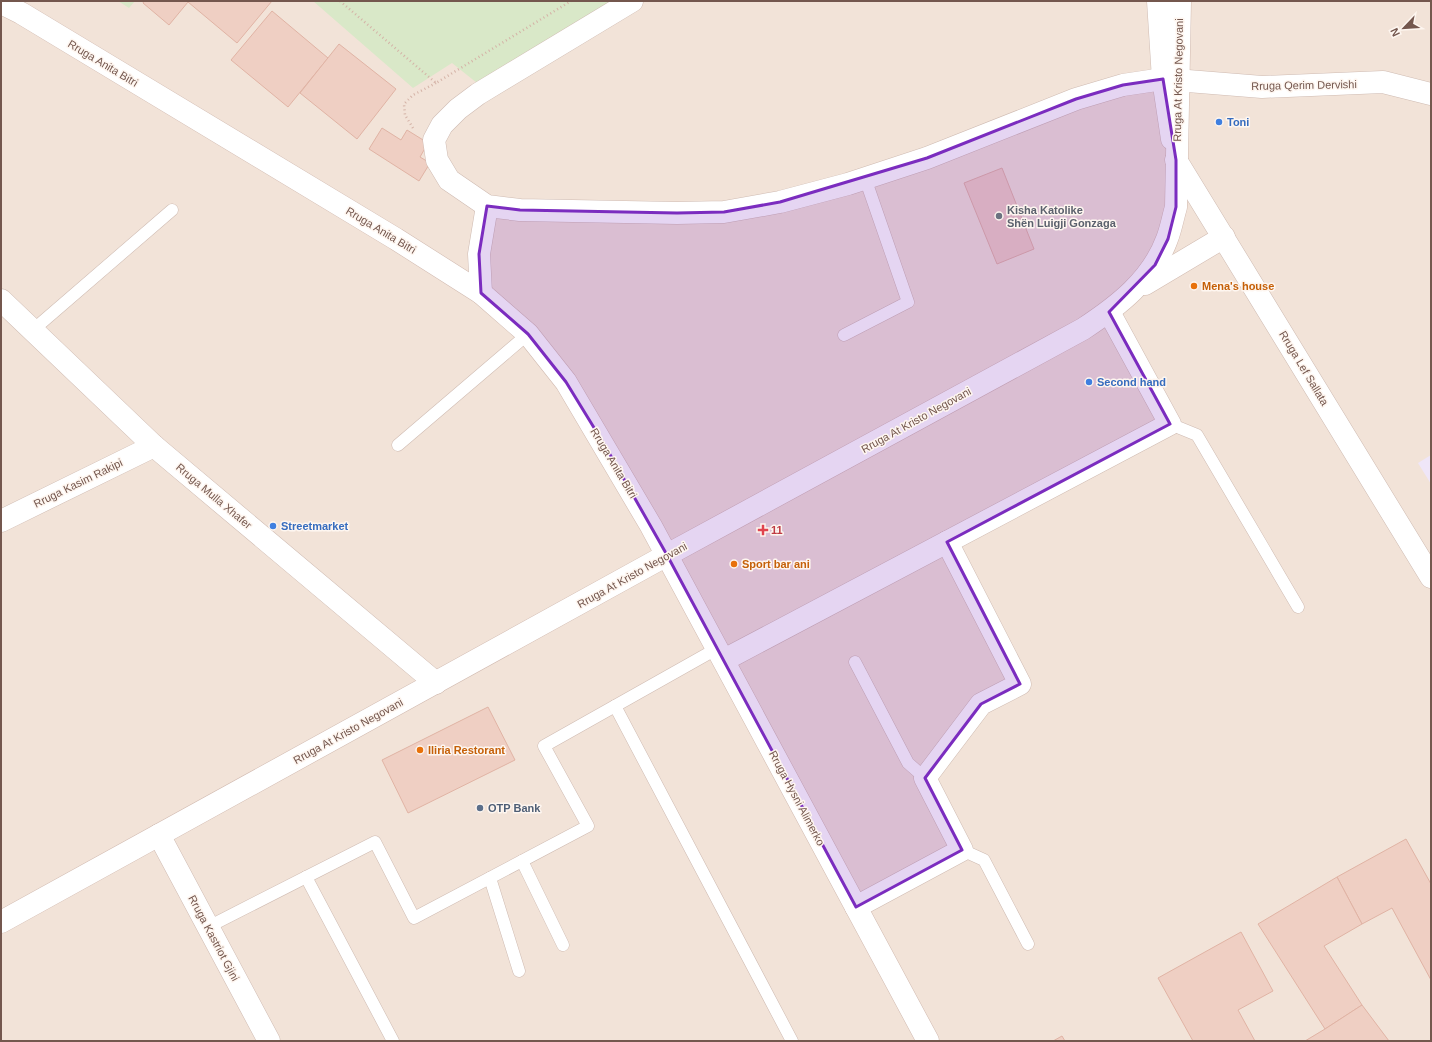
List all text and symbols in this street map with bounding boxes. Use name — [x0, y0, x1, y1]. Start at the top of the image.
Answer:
north arrow — [1384, 8, 1424, 48]
street label: Rruga At Kristo Negovani — [1171, 18, 1185, 142]
text: N — [1388, 26, 1402, 38]
street label: Rruga Anita Bitri — [66, 37, 140, 89]
street label: Rruga Qerim Dervishi — [1251, 78, 1357, 92]
place label: Toni — [1227, 116, 1249, 128]
marker: Toni — [1214, 117, 1224, 127]
street label: Rruga Anita Bitri — [344, 204, 418, 256]
place label: Kisha Katolike Shën Luigji Gonzaga — [1007, 204, 1117, 229]
marker: Kisha Katolike Shën Luigji Gonzaga — [994, 211, 1004, 221]
place label: Mena's house — [1202, 280, 1274, 292]
marker: Mena's house — [1189, 281, 1199, 291]
street label: Rruga Lef Sallata — [1277, 328, 1331, 408]
place label: Second hand — [1097, 376, 1166, 388]
marker: Second hand — [1084, 377, 1094, 387]
street label: Rruga At Kristo Negovani — [859, 385, 973, 455]
street label: Rruga Anita Bitri — [588, 426, 640, 500]
street label: Rruga Kasim Rakipi — [32, 456, 124, 510]
street label: Rruga Mulla Xhafer — [174, 461, 254, 531]
place label: Streetmarket — [281, 520, 349, 532]
marker: Streetmarket — [268, 521, 278, 531]
place label: 11 — [771, 524, 783, 536]
marker: 11 — [758, 525, 768, 535]
street label: Rruga At Kristo Negovani — [575, 540, 689, 610]
place label: Sport bar ani — [742, 558, 810, 570]
marker: Sport bar ani — [729, 559, 739, 569]
street label: Rruga At Kristo Negovani — [291, 696, 405, 766]
place label: Iliria Restorant — [428, 744, 505, 756]
marker: Iliria Restorant — [415, 745, 425, 755]
street label: Rruga Hysni Alimerko — [767, 748, 827, 848]
place label: OTP Bank — [488, 802, 541, 814]
marker: OTP Bank — [475, 803, 485, 813]
street label: Rruga Kastriot Gjini — [186, 893, 242, 983]

